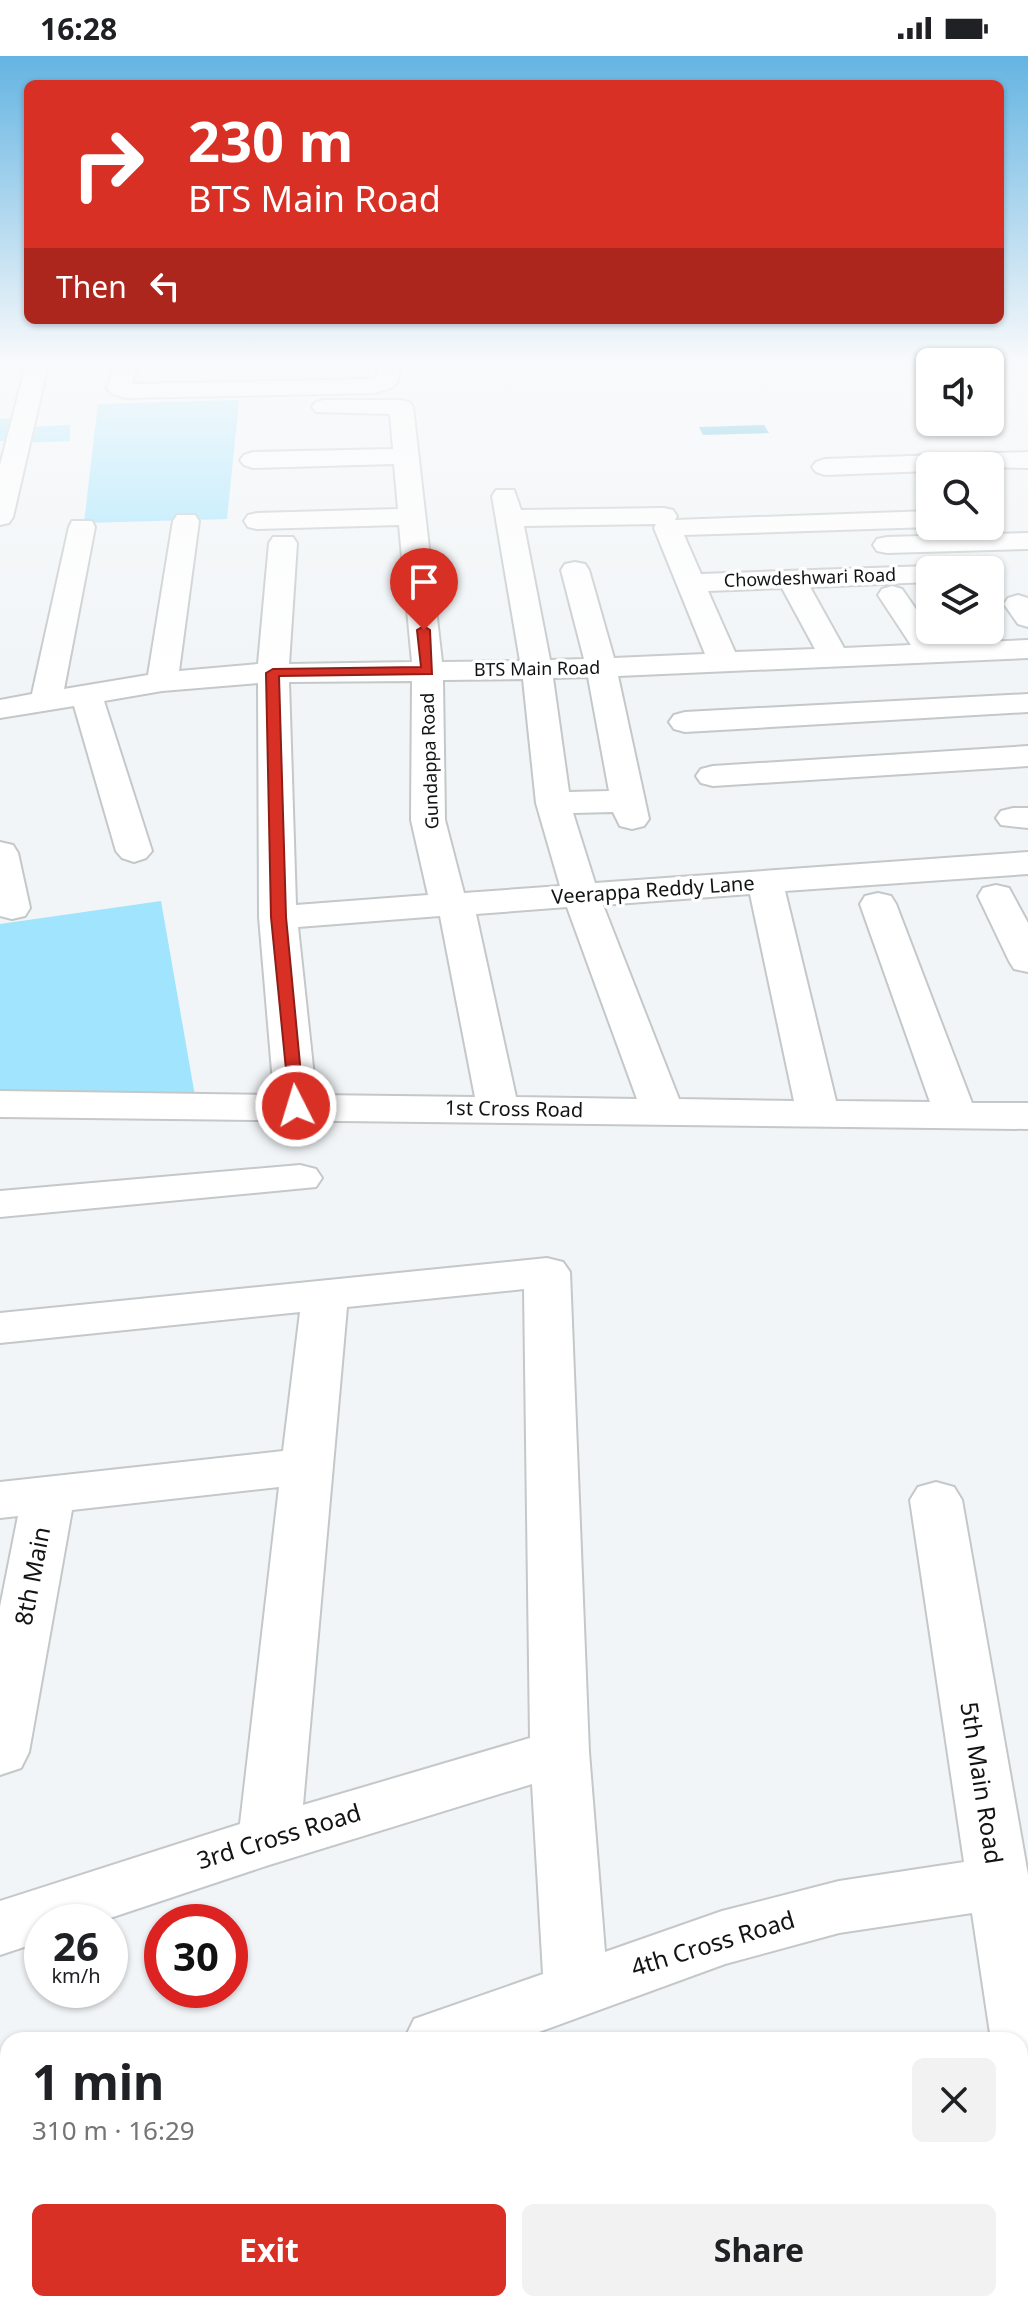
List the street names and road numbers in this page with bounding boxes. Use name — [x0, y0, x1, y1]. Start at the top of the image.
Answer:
street label: Chowdeshwari Road — [723, 562, 897, 592]
street label: BTS Main Road — [474, 655, 600, 681]
street label: Gundappa Road — [415, 692, 443, 830]
street label: Veerappa Reddy Lane — [551, 869, 755, 910]
street label: 1st Cross Road — [445, 1094, 583, 1123]
street label: 8th Main — [6, 1524, 57, 1628]
street label: 5th Main Road — [953, 1699, 1012, 1866]
street label: 3rd Cross Road — [192, 1795, 365, 1876]
street label: 4th Cross Road — [627, 1902, 798, 1983]

